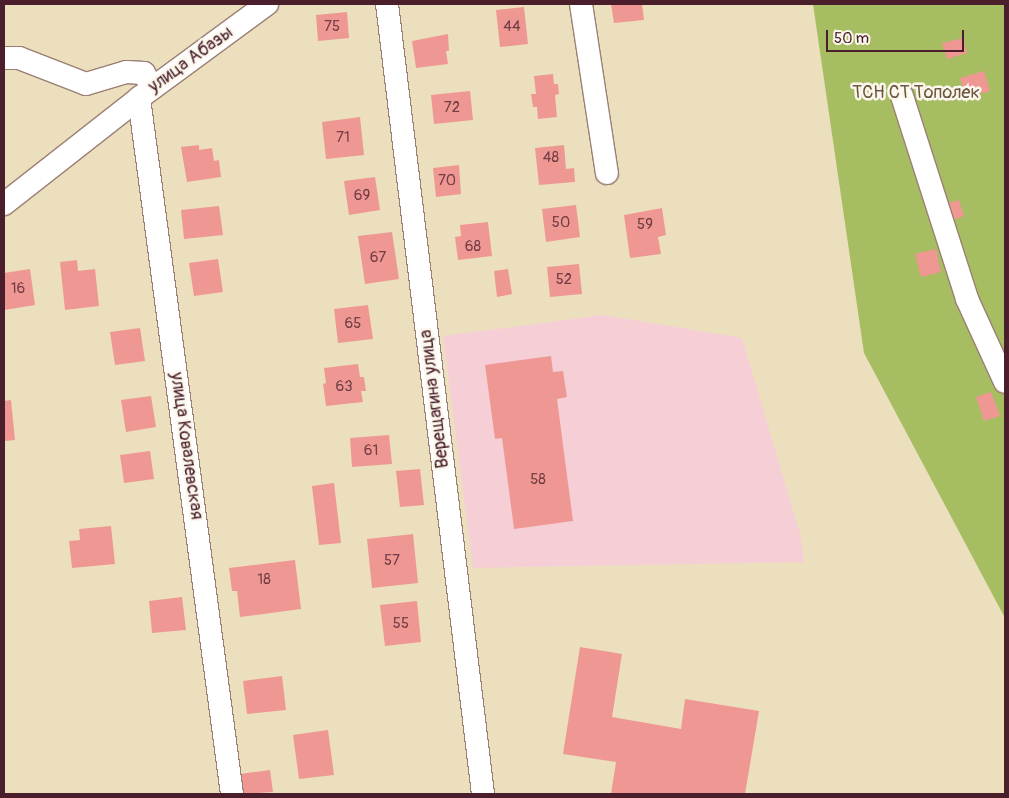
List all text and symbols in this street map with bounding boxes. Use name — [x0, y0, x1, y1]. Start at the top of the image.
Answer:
house number: 75 — [324, 18, 340, 36]
house number: 44 — [503, 18, 521, 36]
scale bar — [829, 20, 966, 52]
street label: улица Абазы — [144, 22, 238, 98]
text: 50 m — [834, 29, 869, 48]
park label: ТСН СТ Тополек — [852, 82, 980, 104]
house number: 72 — [444, 99, 460, 117]
house number: 71 — [336, 129, 350, 147]
house number: 48 — [543, 149, 559, 167]
house number: 70 — [438, 172, 456, 190]
house number: 69 — [354, 187, 370, 205]
house number: 50 — [552, 214, 570, 232]
house number: 59 — [637, 216, 653, 234]
house number: 68 — [465, 238, 481, 256]
house number: 67 — [370, 249, 386, 267]
house number: 52 — [556, 271, 572, 289]
house number: 16 — [11, 280, 25, 298]
house number: 65 — [345, 315, 361, 333]
street label: Верещагина улица — [416, 328, 454, 470]
street label: улица Ковалевская — [165, 371, 207, 521]
house number: 63 — [335, 378, 353, 396]
house number: 61 — [364, 442, 378, 460]
house number: 58 — [530, 471, 546, 489]
house number: 57 — [384, 552, 400, 570]
house number: 18 — [257, 571, 271, 589]
house number: 55 — [393, 615, 409, 633]

